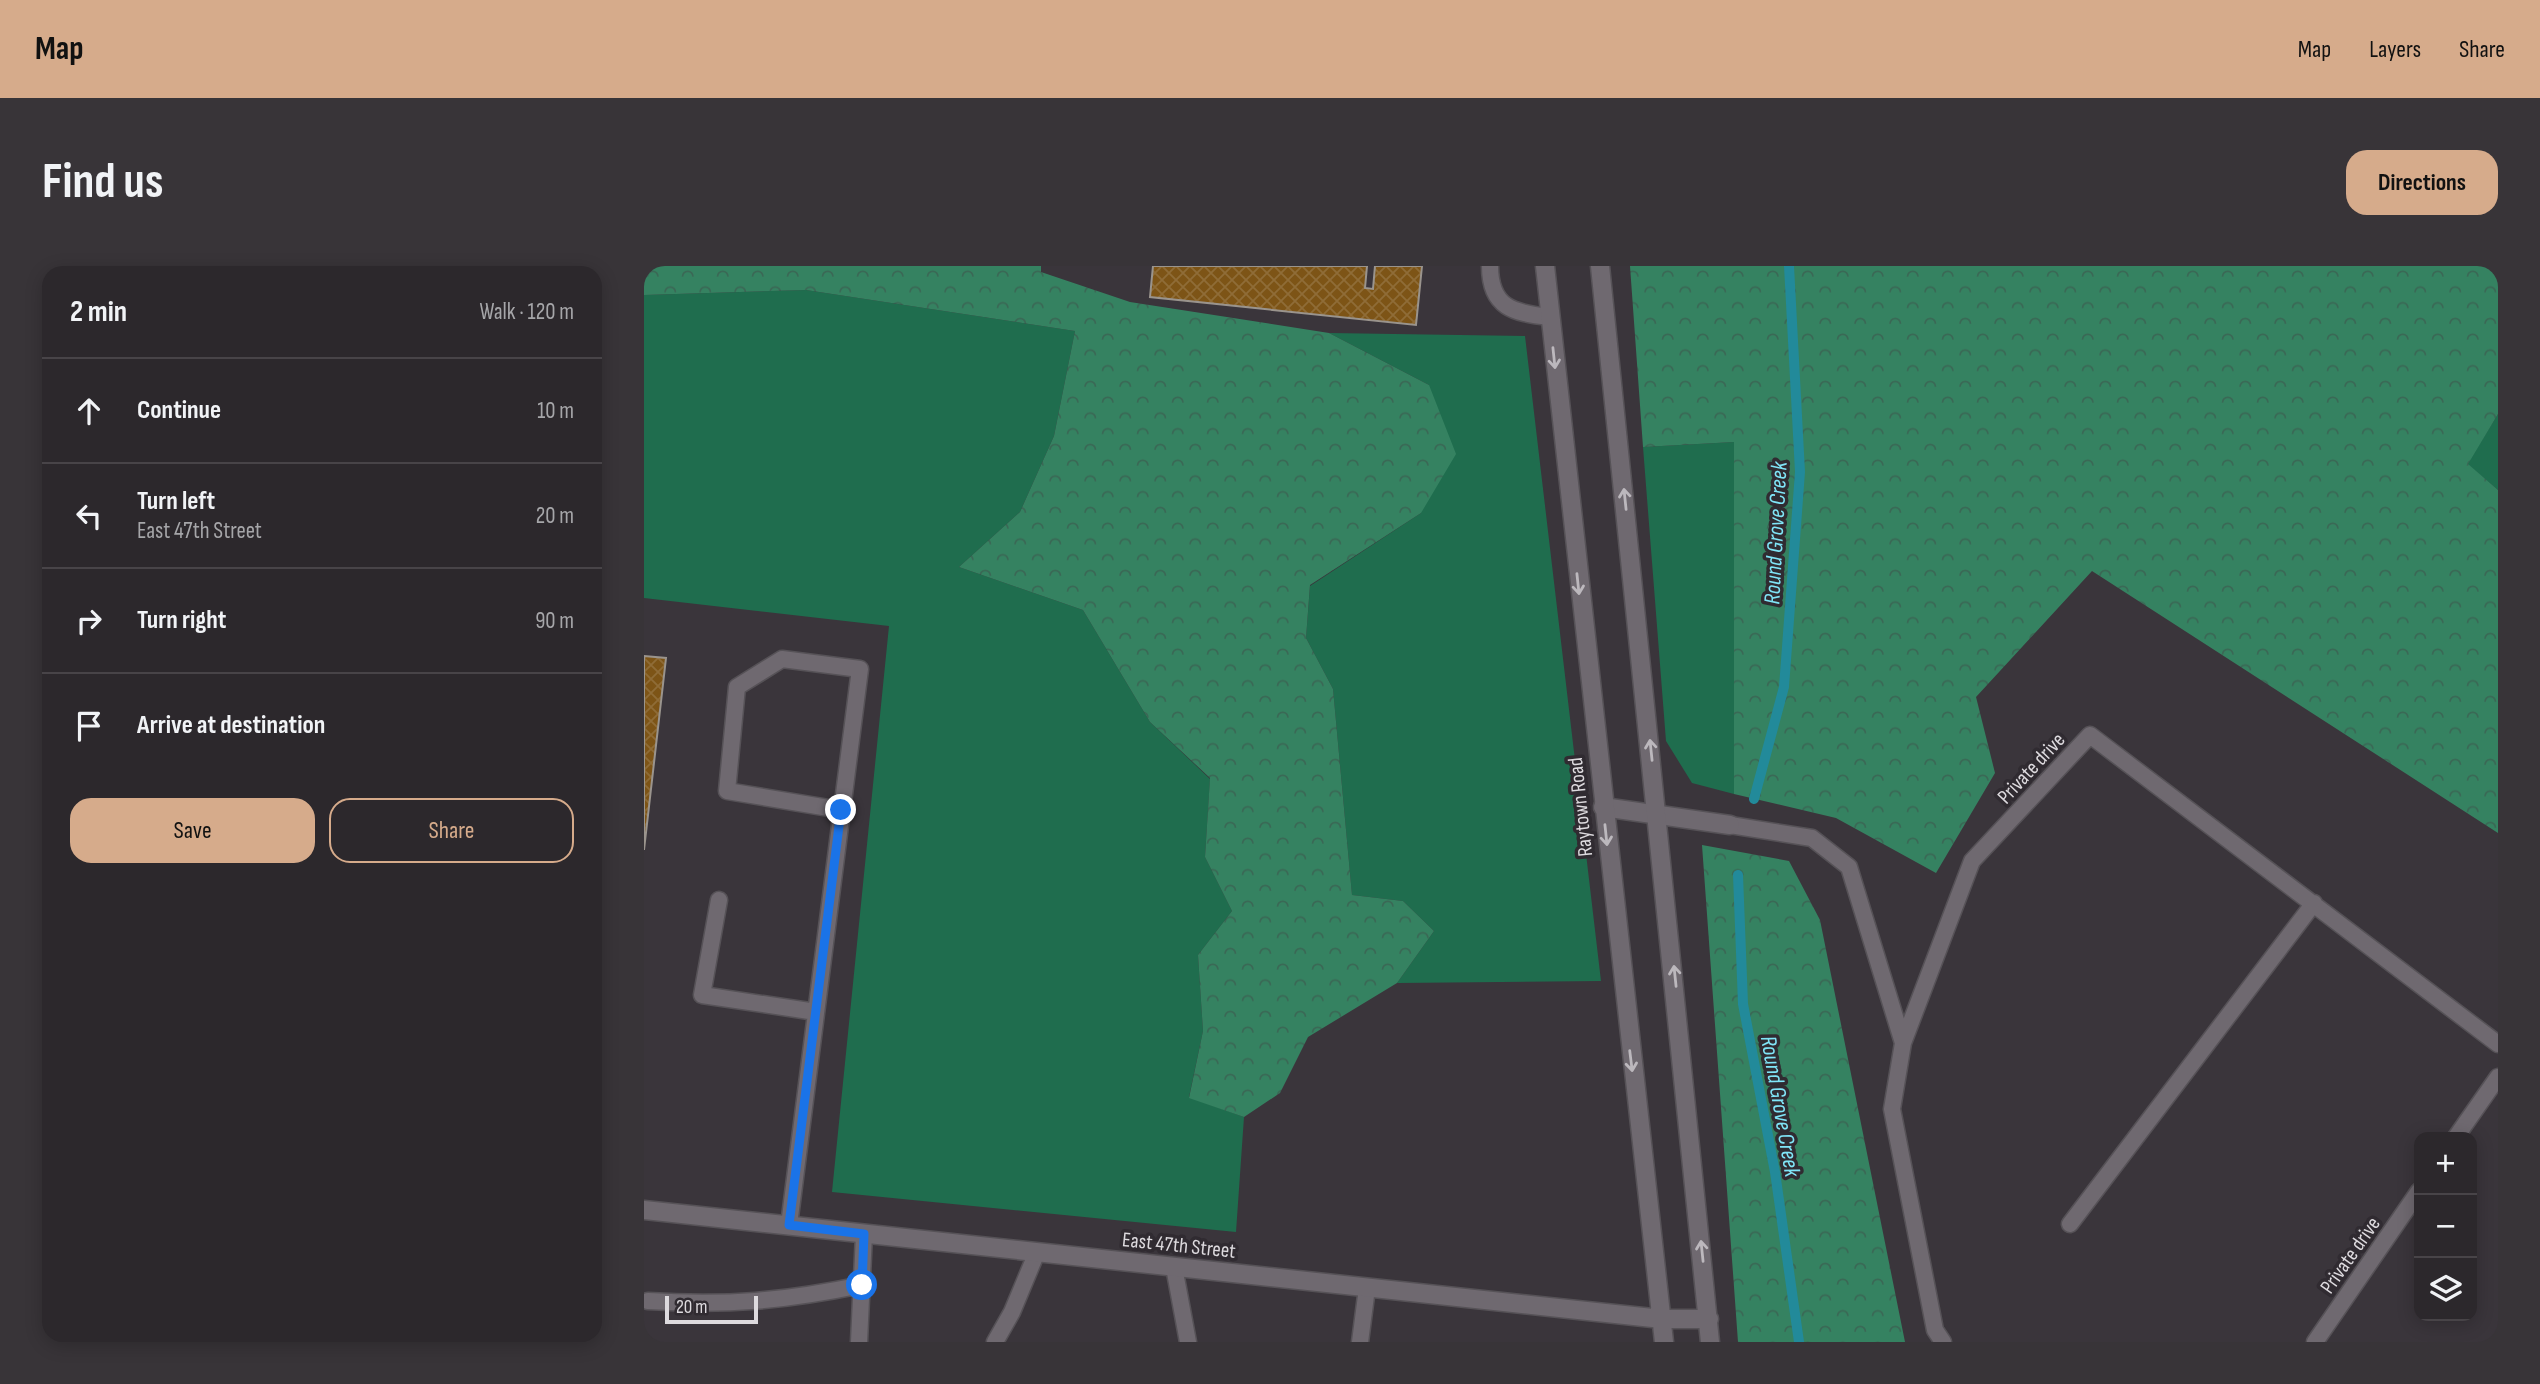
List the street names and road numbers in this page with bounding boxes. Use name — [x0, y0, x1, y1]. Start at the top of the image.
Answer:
street label: Private drive — [1992, 728, 2070, 809]
street label: Raytown Road — [1563, 756, 1598, 858]
street label: Private drive — [2315, 1212, 2386, 1298]
street label: East 47th Street — [1121, 1227, 1237, 1264]

